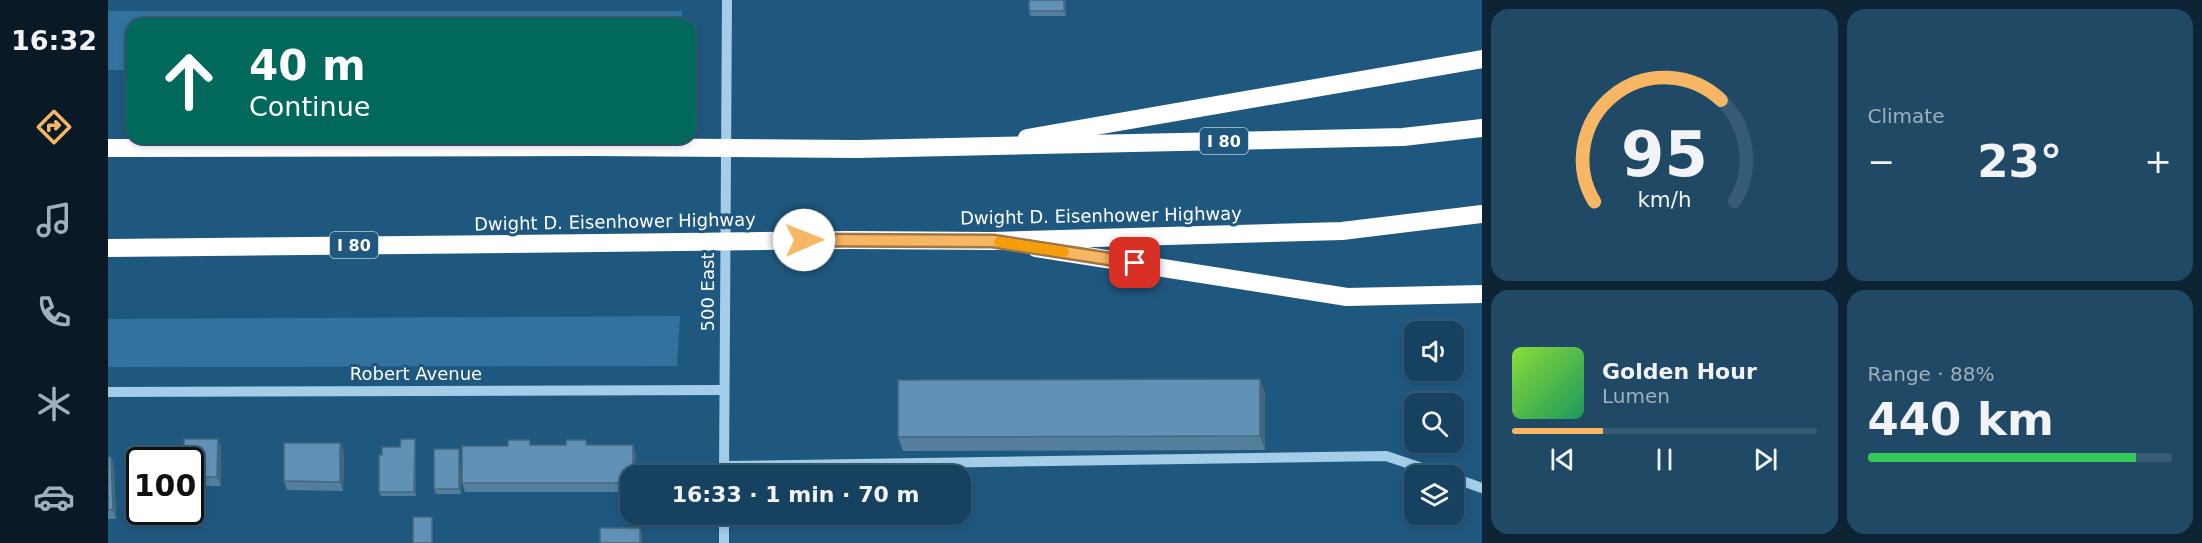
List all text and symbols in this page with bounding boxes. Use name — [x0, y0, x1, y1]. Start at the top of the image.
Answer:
text: 16:32 — [11, 25, 97, 56]
text: 40 m — [249, 41, 366, 90]
icon: ahead — [150, 42, 228, 120]
text: Continue — [249, 91, 370, 122]
text: Climate — [1868, 104, 1944, 128]
icon: directions — [33, 106, 75, 148]
text: 95 — [1621, 118, 1708, 191]
road number: I 80 — [1200, 128, 1248, 154]
text: 23° — [1977, 135, 2062, 188]
text: − — [1868, 142, 1895, 181]
text: + — [2144, 142, 2172, 181]
text: km/h — [1637, 187, 1691, 212]
icon: music — [33, 199, 75, 241]
street label: Dwight D. Eisenhower Highway — [960, 203, 1242, 228]
position arrow — [772, 208, 836, 272]
street label: Dwight D. Eisenhower Highway — [474, 209, 756, 234]
road number: I 80 — [330, 232, 378, 258]
pin — [1109, 237, 1160, 288]
icon: arrive — [1118, 246, 1151, 279]
street label: 500 East — [697, 253, 718, 331]
icon: phone — [33, 291, 75, 333]
map controls — [1404, 321, 1464, 525]
button: sound — [1404, 321, 1464, 381]
text: Golden Hour — [1602, 359, 1757, 384]
text: Range · 88% — [1868, 362, 1994, 386]
street label: Robert Avenue — [350, 363, 482, 384]
icon: climate — [33, 383, 75, 425]
text: Lumen — [1602, 384, 1670, 408]
button: search — [1404, 393, 1464, 453]
text: 440 km — [1868, 393, 2054, 446]
icon: previous — [1546, 443, 1579, 476]
icon: pause — [1648, 443, 1681, 476]
icon: next — [1749, 443, 1782, 476]
speed limit sign: 100 — [126, 447, 204, 525]
button: layers — [1404, 465, 1464, 525]
icon: car — [33, 476, 75, 518]
text: 16:33 · 1 min · 70 m — [672, 482, 919, 507]

